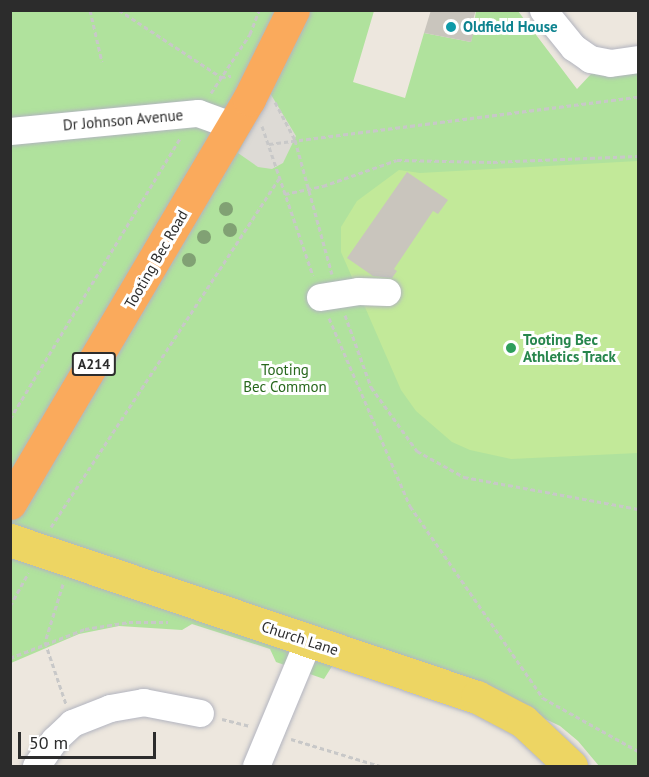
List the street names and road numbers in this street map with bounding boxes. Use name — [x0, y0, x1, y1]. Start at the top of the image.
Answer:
street label: Dr Johnson Avenue — [62, 106, 184, 134]
street label: Tooting Bec Road — [121, 207, 191, 311]
road number: A214 — [72, 353, 116, 375]
street label: Church Lane — [259, 617, 341, 659]

